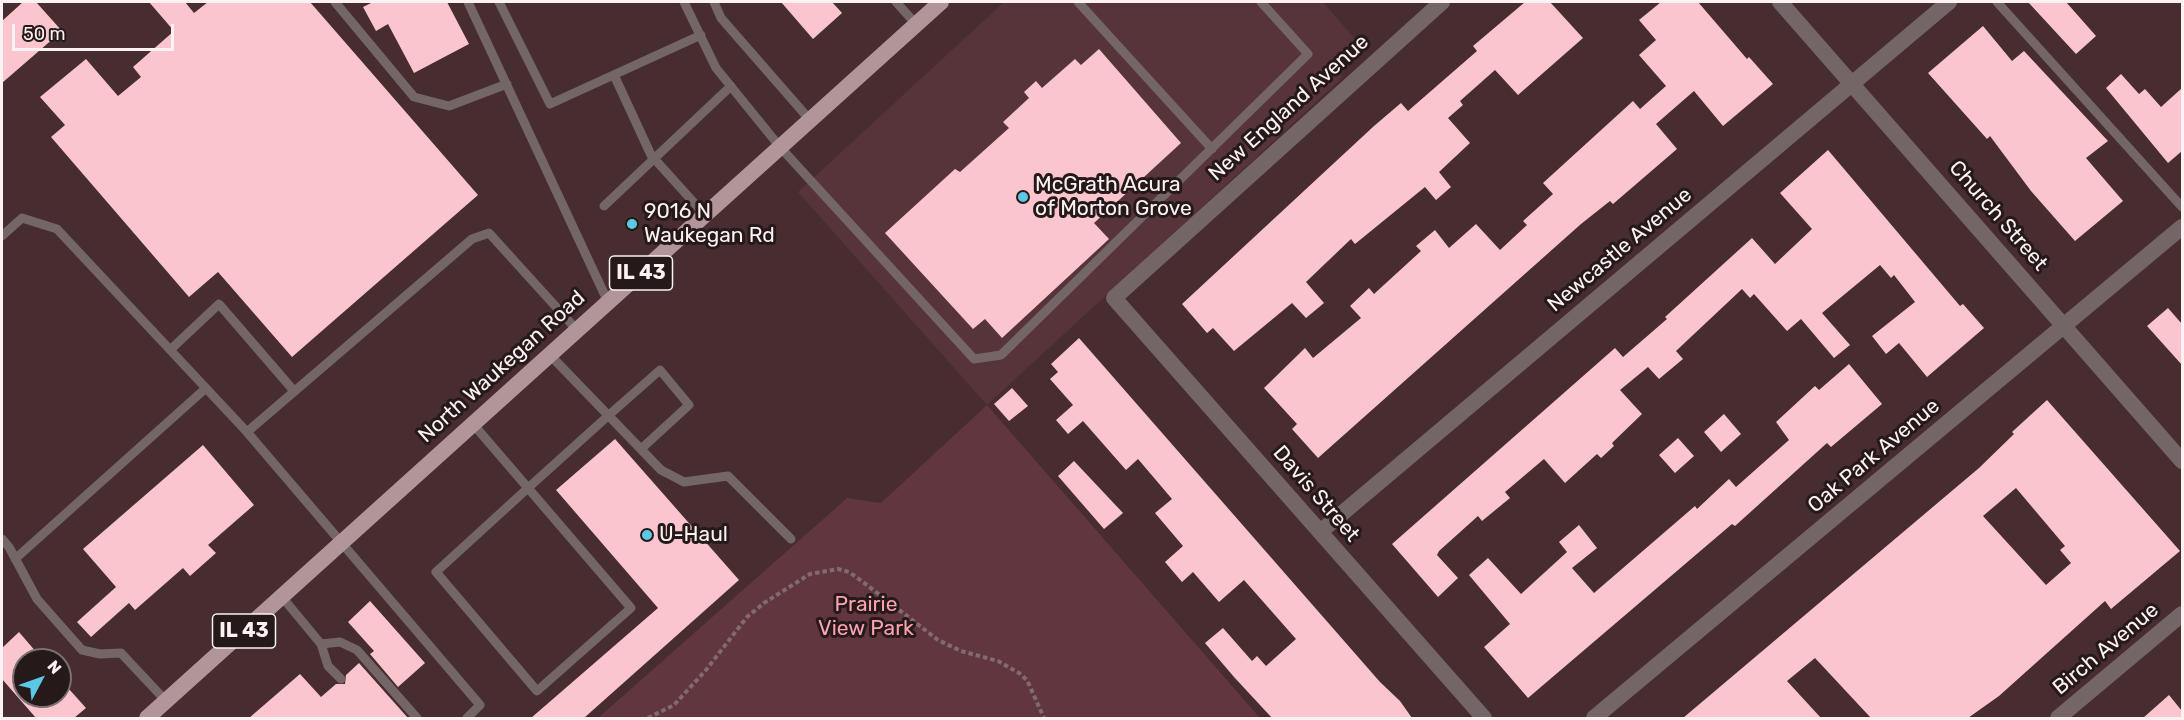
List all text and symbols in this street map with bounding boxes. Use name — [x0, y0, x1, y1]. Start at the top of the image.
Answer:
scale bar — [15, 12, 177, 50]
text: 50 m — [23, 23, 66, 45]
street label: New England Avenue — [1204, 29, 1374, 187]
street label: Church Street — [1943, 156, 2053, 276]
place label: McGrath Acura of Morton Grove — [1035, 172, 1192, 222]
street label: Newcastle Avenue — [1543, 182, 1697, 318]
marker: McGrath Acura of Morton Grove — [1016, 190, 1030, 204]
place label: 9016 N Waukegan Rd — [644, 199, 775, 249]
marker: 9016 N Waukegan Rd — [625, 217, 639, 231]
road number: IL 43 — [610, 256, 672, 290]
street label: North Waukegan Road — [414, 286, 590, 448]
street label: Oak Park Avenue — [1803, 394, 1945, 518]
street label: Davis Street — [1267, 441, 1365, 547]
place label: U-Haul — [659, 522, 728, 548]
marker: U-Haul — [640, 528, 654, 542]
park label: Prairie View Park — [818, 592, 914, 642]
street label: Birch Avenue — [2048, 598, 2164, 700]
road number: IL 43 — [212, 614, 276, 648]
north arrow — [12, 648, 72, 708]
text: N — [44, 657, 65, 678]

